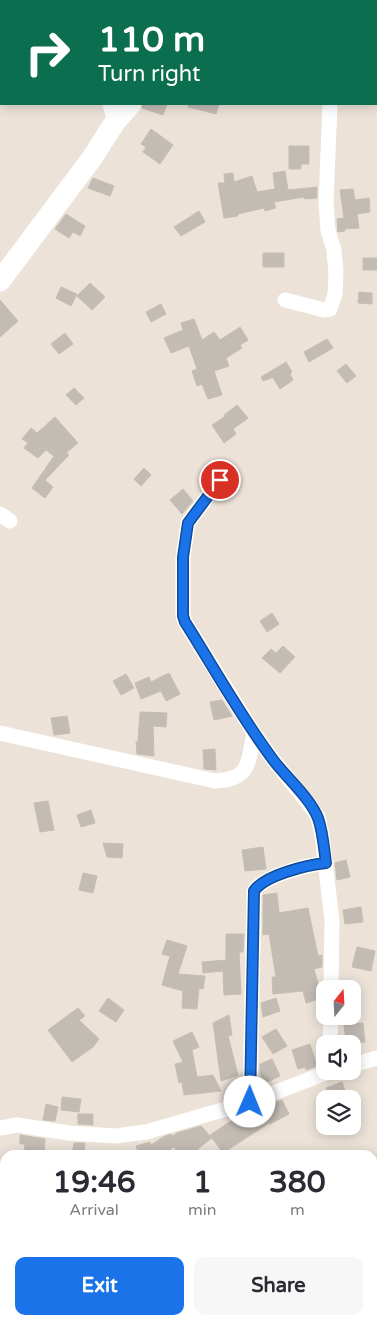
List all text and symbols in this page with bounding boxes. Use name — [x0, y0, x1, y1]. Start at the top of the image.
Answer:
text: 110 m — [98, 19, 205, 61]
icon: right — [15, 20, 80, 85]
text: Turn right — [98, 61, 200, 87]
pin — [199, 459, 241, 501]
icon: arrive — [206, 466, 234, 494]
north arrow — [316, 980, 361, 1025]
map controls — [316, 980, 361, 1135]
button: sound — [316, 1035, 361, 1080]
position arrow — [223, 1075, 275, 1127]
button: layers — [316, 1090, 361, 1135]
text: 19:46 — [52, 1164, 136, 1201]
text: 1 — [193, 1164, 212, 1201]
text: 380 — [269, 1164, 326, 1201]
text: Arrival — [69, 1200, 119, 1220]
text: min — [188, 1200, 217, 1220]
text: m — [290, 1200, 305, 1220]
button: Exit — [15, 1257, 184, 1315]
button: Share — [194, 1257, 363, 1315]

